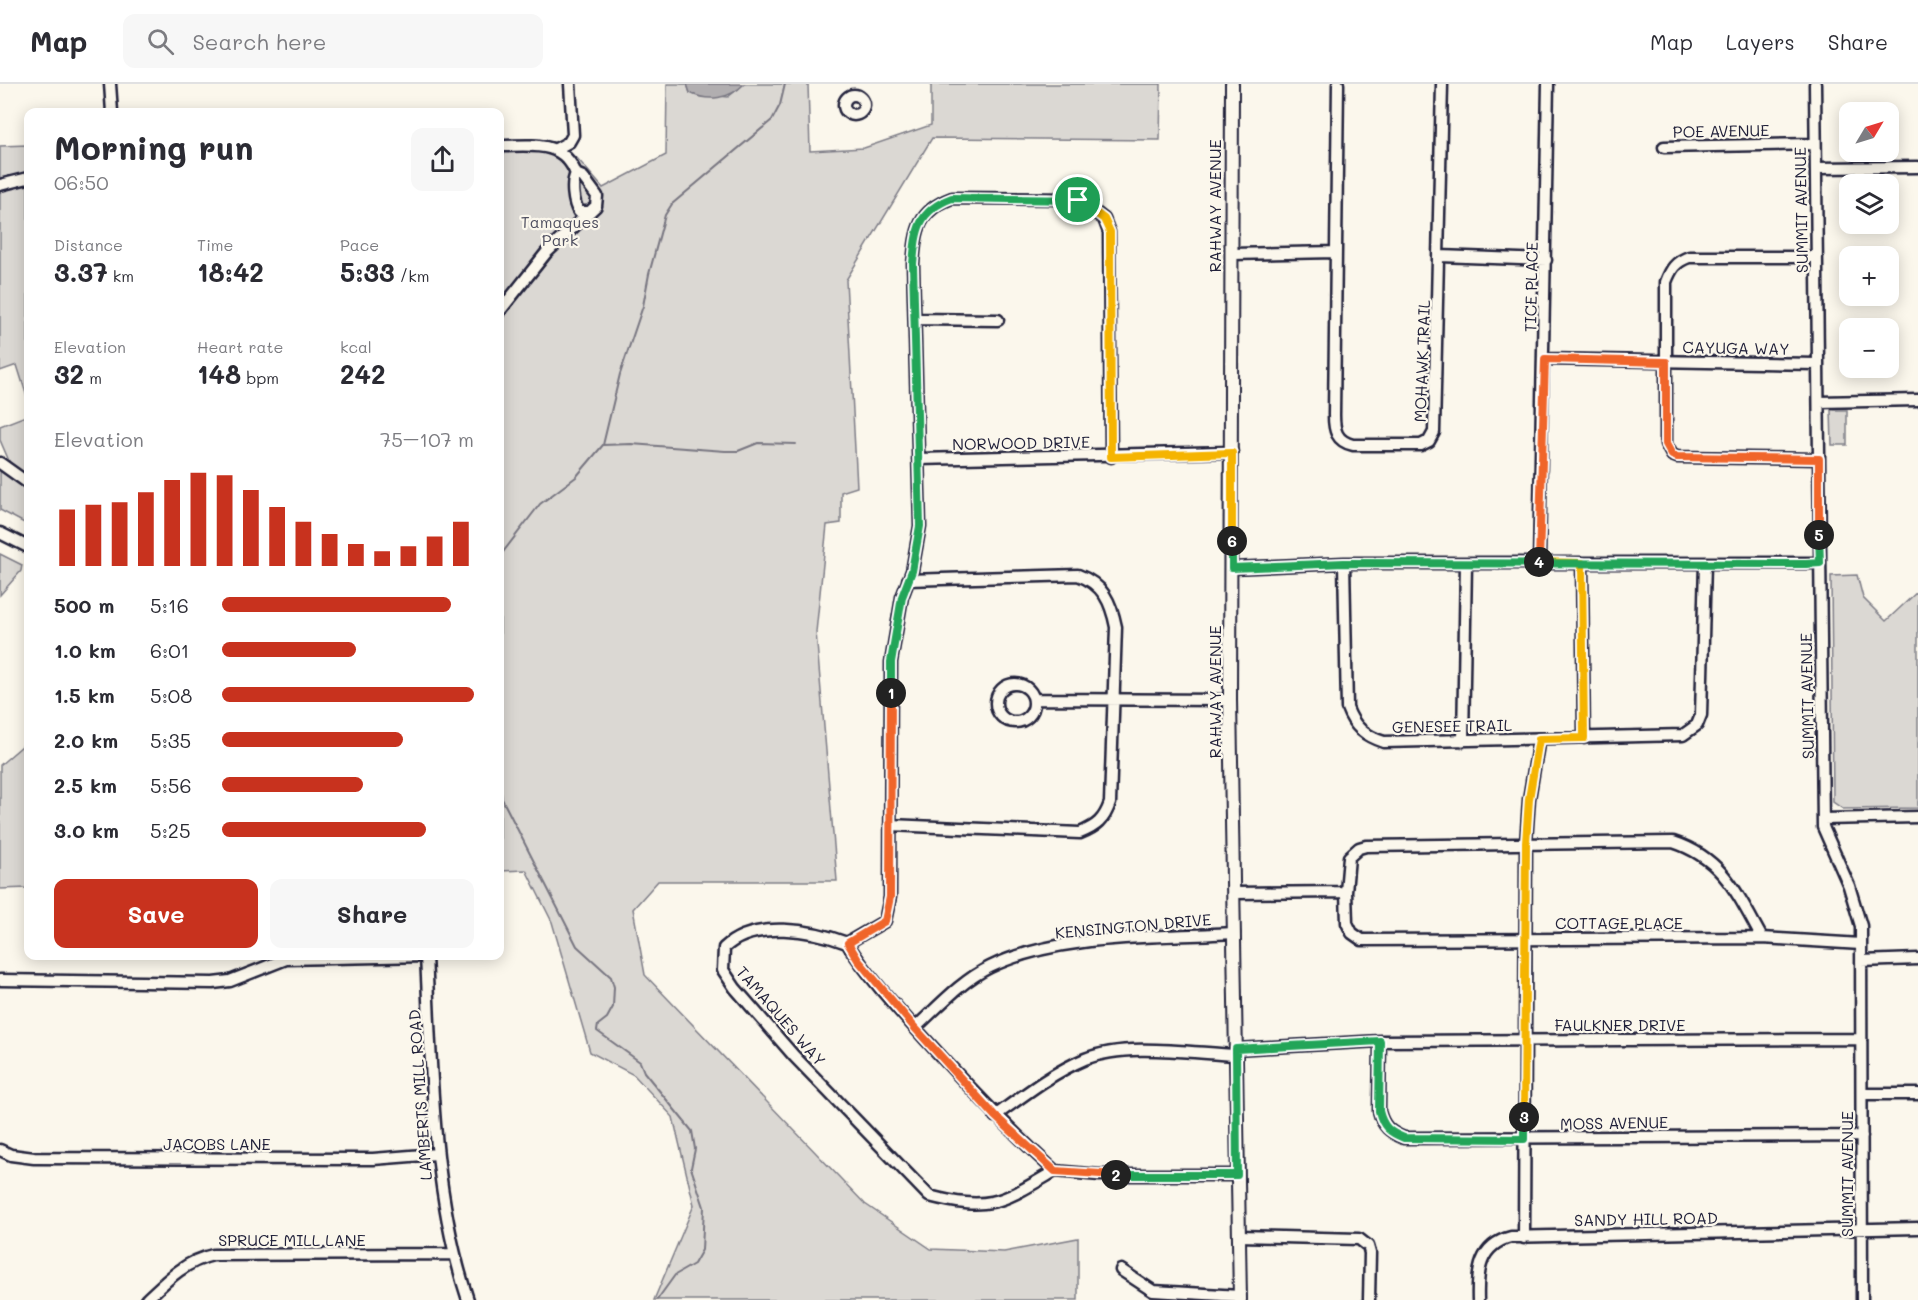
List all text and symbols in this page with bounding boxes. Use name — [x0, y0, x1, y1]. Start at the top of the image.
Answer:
search box — [123, 14, 543, 68]
text: Map — [30, 23, 87, 59]
icon: search — [144, 25, 177, 58]
text: Search here — [192, 27, 326, 56]
text: Map — [1650, 28, 1693, 55]
text: Layers — [1726, 28, 1795, 55]
text: Share — [1828, 28, 1888, 55]
north arrow — [1839, 102, 1899, 162]
map controls — [1839, 102, 1899, 378]
street label: POE AVENUE — [1673, 119, 1769, 142]
text: Morning run — [54, 125, 254, 168]
button: share — [411, 128, 474, 191]
street label: RAHWAY AVENUE — [1204, 139, 1225, 273]
street label: SUMMIT AVENUE — [1789, 147, 1812, 273]
text: 06:50 — [54, 169, 109, 195]
pin — [1052, 174, 1103, 225]
button: layers — [1839, 174, 1899, 234]
icon: arrive — [1061, 183, 1094, 216]
park label: Tamaques Park — [521, 211, 599, 250]
text: Distance — [54, 234, 123, 255]
text: Time — [197, 234, 233, 255]
text: Pace — [340, 234, 379, 255]
street label: TICE PLACE — [1519, 242, 1542, 332]
button: + — [1839, 246, 1899, 306]
text: 3.37 — [54, 255, 108, 289]
text: 18:42 — [197, 255, 264, 289]
text: 5:33 — [340, 255, 395, 289]
text: km — [108, 265, 134, 286]
text: /km — [395, 265, 429, 286]
street label: MOHAWK TRAIL — [1409, 299, 1434, 423]
button: − — [1839, 318, 1899, 378]
text: Elevation — [54, 336, 126, 357]
text: Heart rate — [197, 336, 283, 357]
text: kcal — [340, 336, 372, 357]
street label: CAYUGA WAY — [1682, 336, 1790, 359]
text: 32 — [54, 357, 84, 391]
text: 148 — [197, 357, 241, 391]
text: 242 — [340, 357, 386, 391]
text: m — [84, 367, 102, 388]
text: bpm — [241, 367, 279, 388]
text: Elevation — [54, 426, 144, 452]
text: 75–107 m — [380, 426, 474, 452]
street label: NORWOOD DRIVE — [952, 431, 1090, 454]
pin: 5 — [1804, 520, 1834, 550]
text: 5 — [1814, 524, 1824, 545]
pin: 6 — [1217, 526, 1247, 556]
text: 6 — [1227, 530, 1237, 551]
pin: 4 — [1524, 547, 1554, 577]
text: 4 — [1534, 551, 1544, 572]
text: 500 m — [54, 592, 114, 618]
text: 5:16 — [150, 592, 189, 618]
street label: RAHWAY AVENUE — [1204, 625, 1225, 759]
street label: SUMMIT AVENUE — [1795, 633, 1818, 759]
text: 1.0 km — [54, 637, 116, 663]
text: 6:01 — [150, 637, 190, 663]
pin: 1 — [876, 678, 906, 708]
text: 1.5 km — [54, 682, 115, 708]
text: 5:08 — [150, 682, 192, 708]
text: 1 — [887, 682, 895, 703]
street label: GENESEE TRAIL — [1392, 714, 1513, 737]
text: 2.0 km — [54, 727, 118, 753]
text: 5:35 — [150, 727, 191, 753]
text: 2.5 km — [54, 772, 117, 798]
text: 5:56 — [150, 772, 192, 798]
text: 3.0 km — [54, 817, 119, 843]
text: 5:25 — [150, 817, 191, 843]
button: Save — [54, 879, 258, 948]
button: Share — [270, 879, 474, 948]
street label: KENSINGTON DRIVE — [1054, 908, 1212, 943]
street label: COTTAGE PLACE — [1555, 912, 1683, 933]
street label: TAMAQUES WAY — [732, 961, 831, 1070]
street label: LAMBERTS MILL ROAD — [403, 1009, 436, 1181]
street label: FAULKNER DRIVE — [1554, 1014, 1686, 1035]
pin: 3 — [1509, 1102, 1539, 1132]
text: 3 — [1519, 1106, 1529, 1127]
street label: MOSS AVENUE — [1560, 1111, 1668, 1134]
street label: SUMMIT AVENUE — [1836, 1111, 1857, 1237]
street label: JACOBS LANE — [163, 1133, 271, 1154]
pin: 2 — [1101, 1160, 1131, 1190]
text: 2 — [1112, 1164, 1120, 1185]
street label: SANDY HILL ROAD — [1574, 1207, 1718, 1230]
street label: SPRUCE MILL LANE — [218, 1229, 366, 1250]

